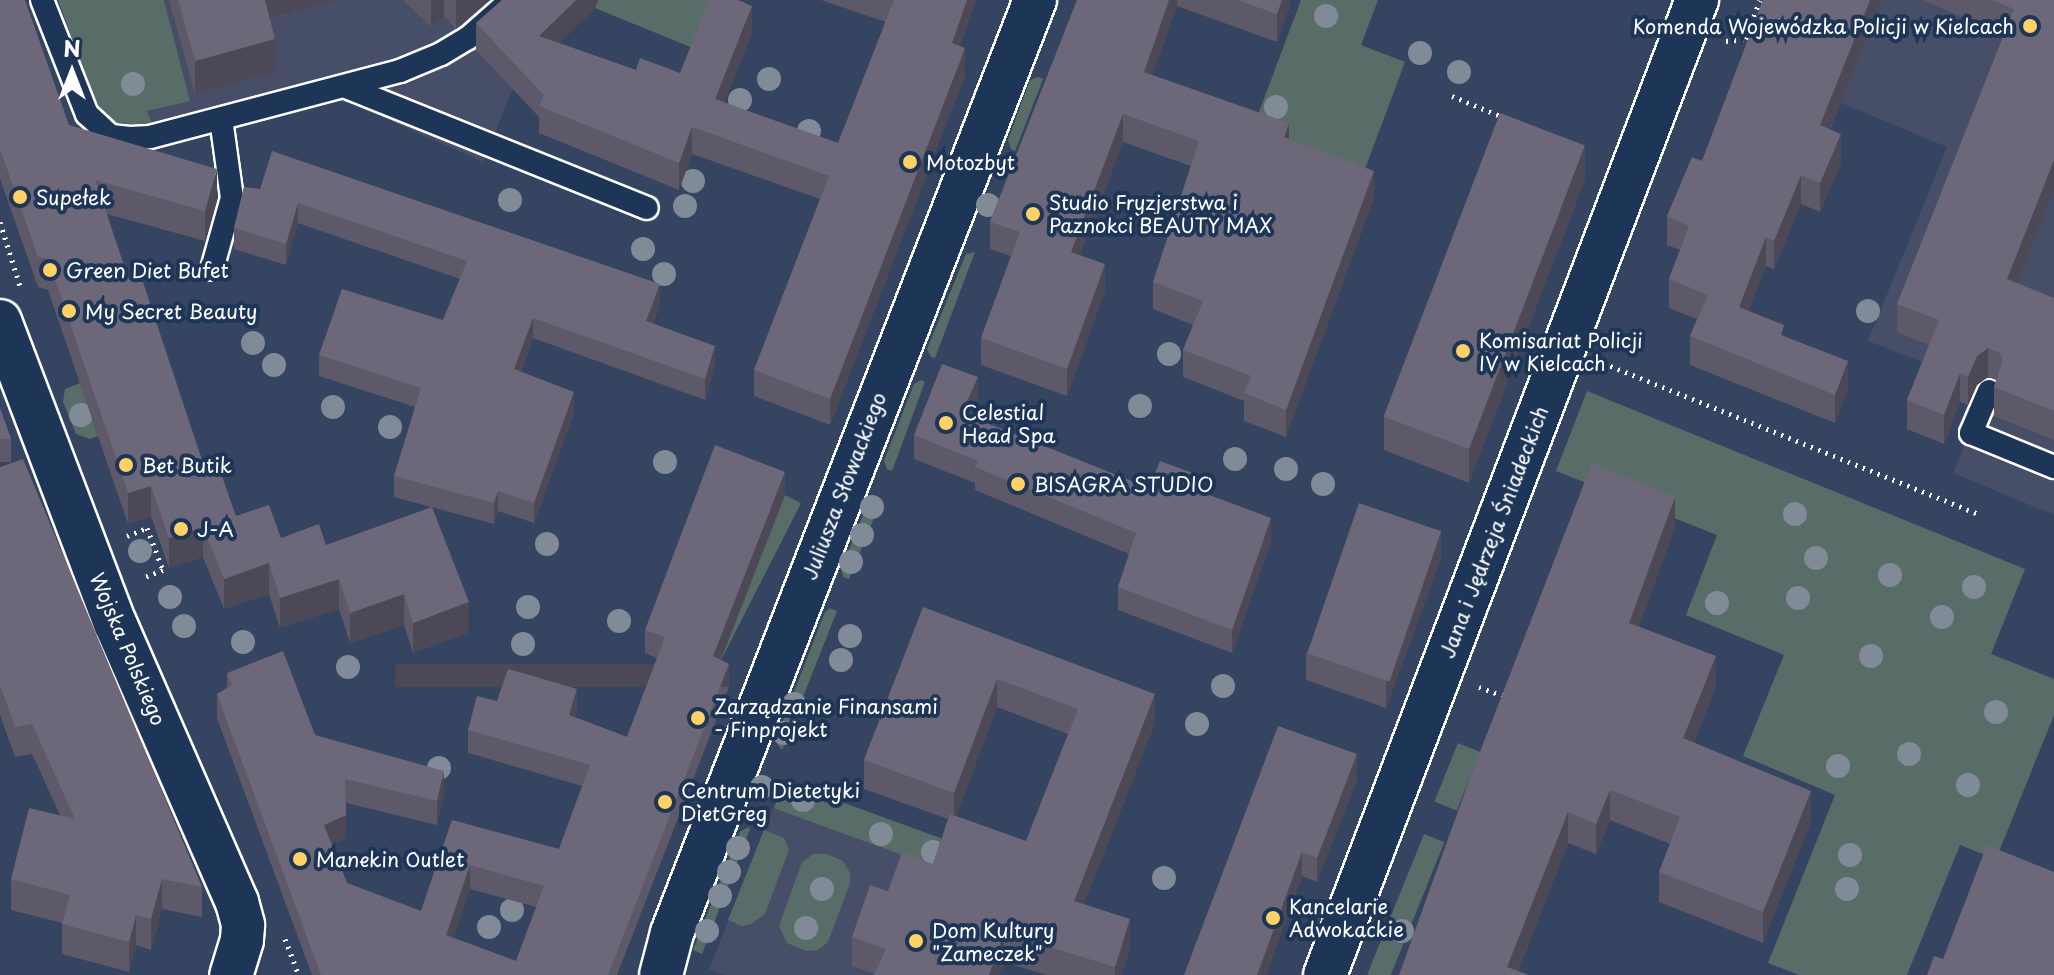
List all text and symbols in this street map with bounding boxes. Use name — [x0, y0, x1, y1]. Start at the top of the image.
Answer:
place label: Komenda Wojewódzka Policji w Kielcach — [1632, 14, 2014, 38]
marker: Komenda Wojewódzka Policji w Kielcach — [2021, 17, 2039, 35]
text: N — [63, 31, 81, 64]
north arrow — [32, 32, 112, 112]
place label: Motozbyt — [926, 150, 1015, 174]
marker: Motozbyt — [901, 153, 919, 171]
place label: Supełek — [36, 185, 111, 209]
marker: Supełek — [11, 188, 29, 206]
place label: Studio Fryzjerstwa i Paznokci BEAUTY MAX — [1049, 190, 1277, 237]
marker: Studio Fryzjerstwa i Paznokci BEAUTY MAX — [1024, 205, 1042, 223]
place label: Green Diet Bufet — [66, 258, 232, 282]
marker: Green Diet Bufet — [41, 261, 59, 279]
place label: My Secret Beauty — [85, 299, 259, 323]
marker: My Secret Beauty — [60, 302, 78, 320]
place label: Komisariat Policji IV w Kielcach — [1479, 328, 1644, 375]
marker: Komisariat Policji IV w Kielcach — [1454, 342, 1472, 360]
street label: Juliusza Słowackiego — [797, 389, 891, 583]
place label: Celestial Head Spa — [962, 400, 1055, 447]
street label: Jana i Jędrzeja Śniadeckich — [1435, 402, 1553, 662]
marker: Celestial Head Spa — [937, 414, 955, 432]
place label: Bet Butik — [142, 453, 232, 477]
marker: Bet Butik — [117, 456, 135, 474]
place label: BISAGRA STUDIO — [1034, 472, 1215, 496]
marker: BISAGRA STUDIO — [1009, 475, 1027, 493]
place label: J-A — [197, 517, 234, 541]
marker: J-A — [172, 520, 190, 538]
street label: Wojska Polskiego — [85, 569, 171, 729]
place label: Zarządzanie Finansami - Finprojekt — [714, 694, 938, 741]
marker: Zarządzanie Finansami - Finprojekt — [689, 709, 707, 727]
place label: Centrum Dietetyki DietGreg — [681, 778, 860, 825]
marker: Centrum Dietetyki DietGreg — [656, 793, 674, 811]
place label: Manekin Outlet — [316, 847, 464, 871]
marker: Manekin Outlet — [291, 850, 309, 868]
place label: Kancelarie Adwokackie — [1289, 894, 1404, 941]
marker: Kancelarie Adwokackie — [1264, 909, 1282, 927]
place label: Dom Kultury "Zameczek" — [932, 918, 1054, 965]
marker: Dom Kultury "Zameczek" — [907, 932, 925, 950]

